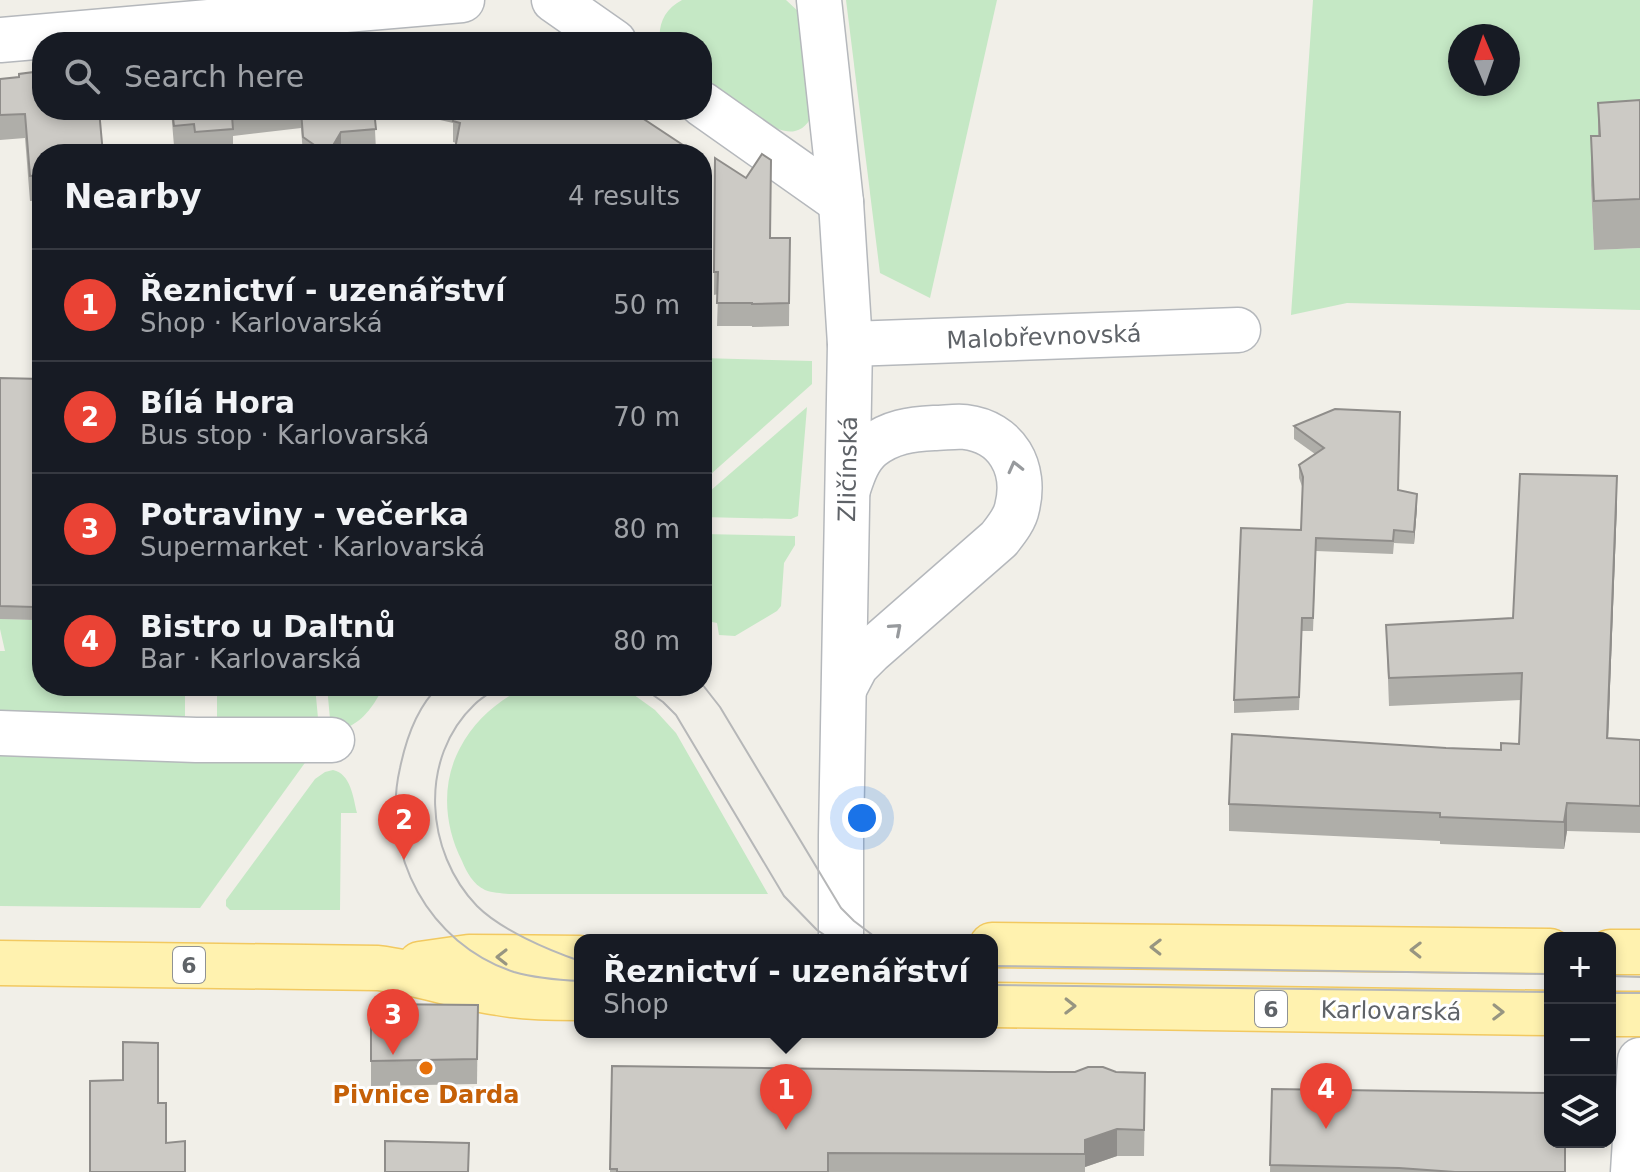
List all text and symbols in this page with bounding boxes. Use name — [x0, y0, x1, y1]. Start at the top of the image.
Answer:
north arrow — [1448, 24, 1520, 96]
search box — [32, 32, 712, 120]
icon: search — [60, 54, 104, 98]
text: Search here — [124, 59, 304, 94]
text: Nearby — [64, 176, 202, 216]
text: 4 results — [568, 181, 680, 211]
text: Řeznictví - uzenářství — [140, 273, 505, 308]
text: 1 — [81, 290, 99, 320]
text: 50 m — [613, 290, 680, 320]
text: Shop · Karlovarská — [140, 308, 383, 338]
street label: Malobřevnovská — [946, 320, 1142, 354]
text: Bílá Hora — [140, 385, 295, 420]
text: 2 — [81, 402, 99, 432]
text: 70 m — [613, 402, 680, 432]
street label: Zličínská — [833, 416, 863, 522]
text: Bus stop · Karlovarská — [140, 420, 430, 450]
one-way arrow — [1007, 461, 1024, 475]
text: Potraviny - večerka — [140, 497, 469, 532]
text: 3 — [81, 514, 99, 544]
text: 80 m — [613, 514, 680, 544]
text: Supermarket · Karlovarská — [140, 532, 485, 562]
text: Bistro u Daltnů — [140, 609, 395, 644]
one-way arrow — [886, 624, 901, 639]
text: 4 — [81, 626, 99, 656]
text: 80 m — [613, 626, 680, 656]
text: Bar · Karlovarská — [140, 644, 362, 674]
pin: 2 — [378, 794, 430, 860]
your location — [842, 798, 882, 838]
map controls — [1544, 932, 1616, 1148]
button: + — [1544, 932, 1616, 1004]
popup — [574, 934, 998, 1038]
one-way arrow — [1149, 938, 1162, 956]
one-way arrow — [1409, 941, 1422, 959]
road number: 6 — [173, 947, 205, 983]
one-way arrow — [495, 949, 508, 966]
text: Řeznictví - uzenářství — [603, 954, 969, 989]
pin: 3 — [367, 989, 419, 1055]
text: Shop — [603, 989, 669, 1019]
road number: 6 — [1255, 991, 1287, 1027]
street label: Karlovarská — [1320, 996, 1462, 1026]
one-way arrow — [1064, 997, 1077, 1015]
one-way arrow — [1492, 1004, 1505, 1021]
button: − — [1544, 1004, 1616, 1076]
marker: Pivnice Darda — [417, 1059, 435, 1077]
pin: 4 — [1300, 1063, 1352, 1129]
pin: 1 — [760, 1064, 812, 1130]
button: layers — [1544, 1076, 1616, 1148]
place label: Pivnice Darda — [333, 1081, 519, 1109]

